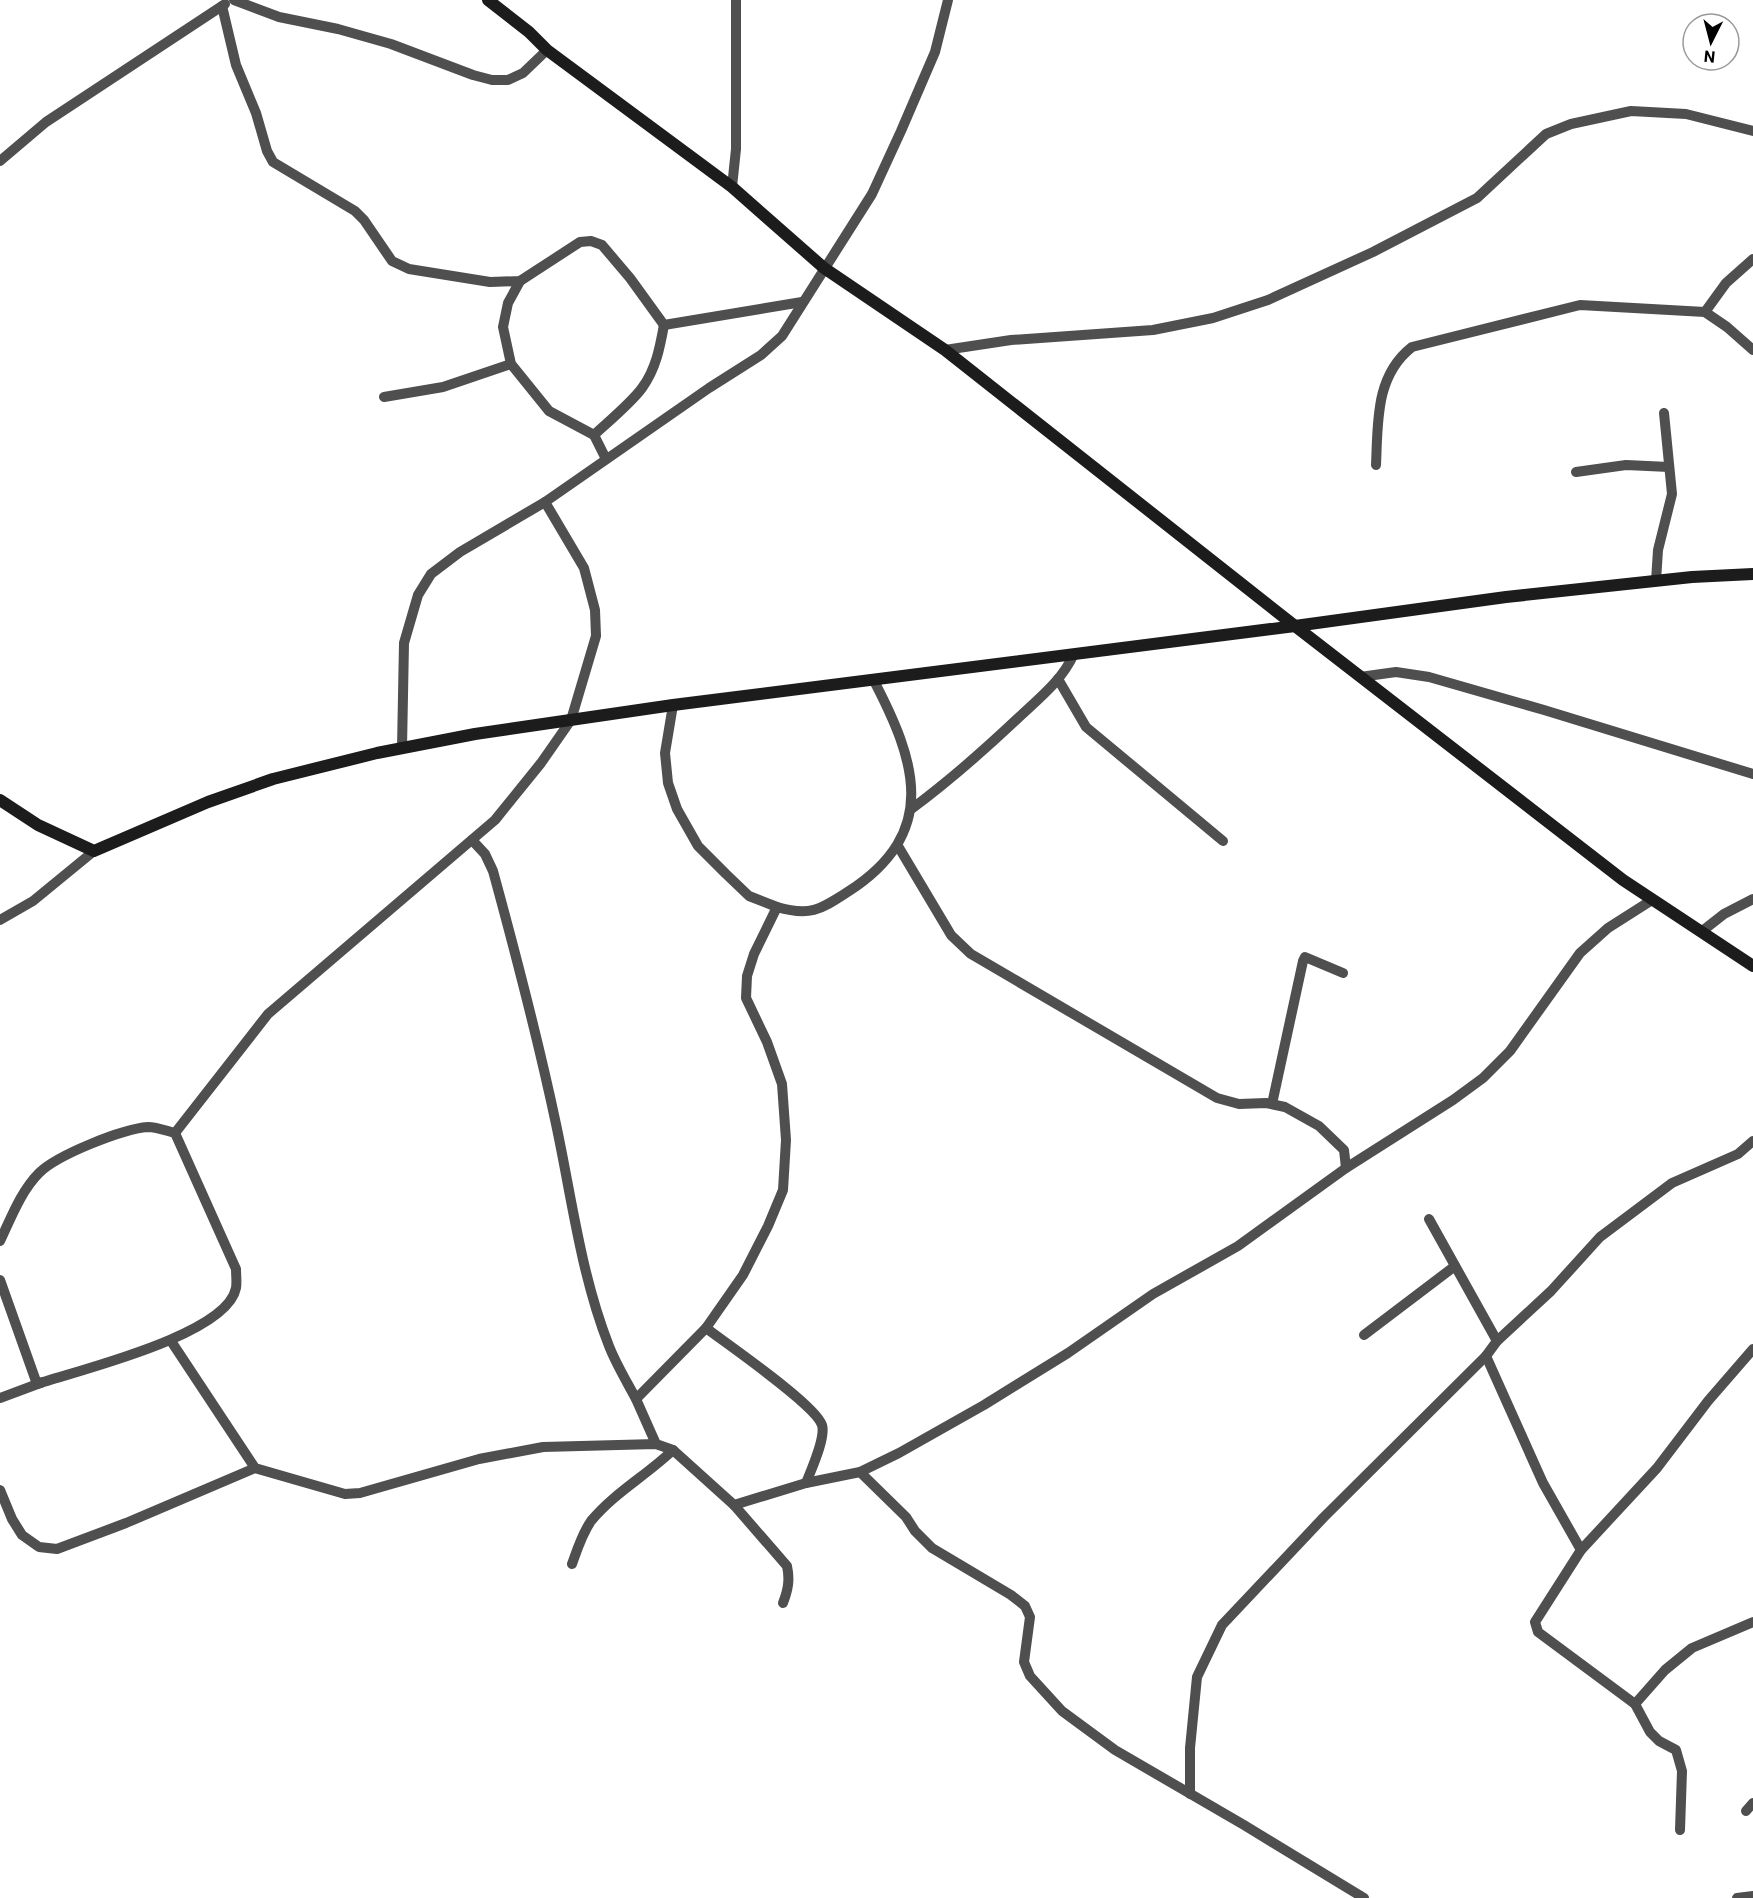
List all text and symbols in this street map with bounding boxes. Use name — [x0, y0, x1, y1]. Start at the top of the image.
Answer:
north arrow — [1681, 12, 1741, 72]
text: N — [1703, 46, 1716, 66]

